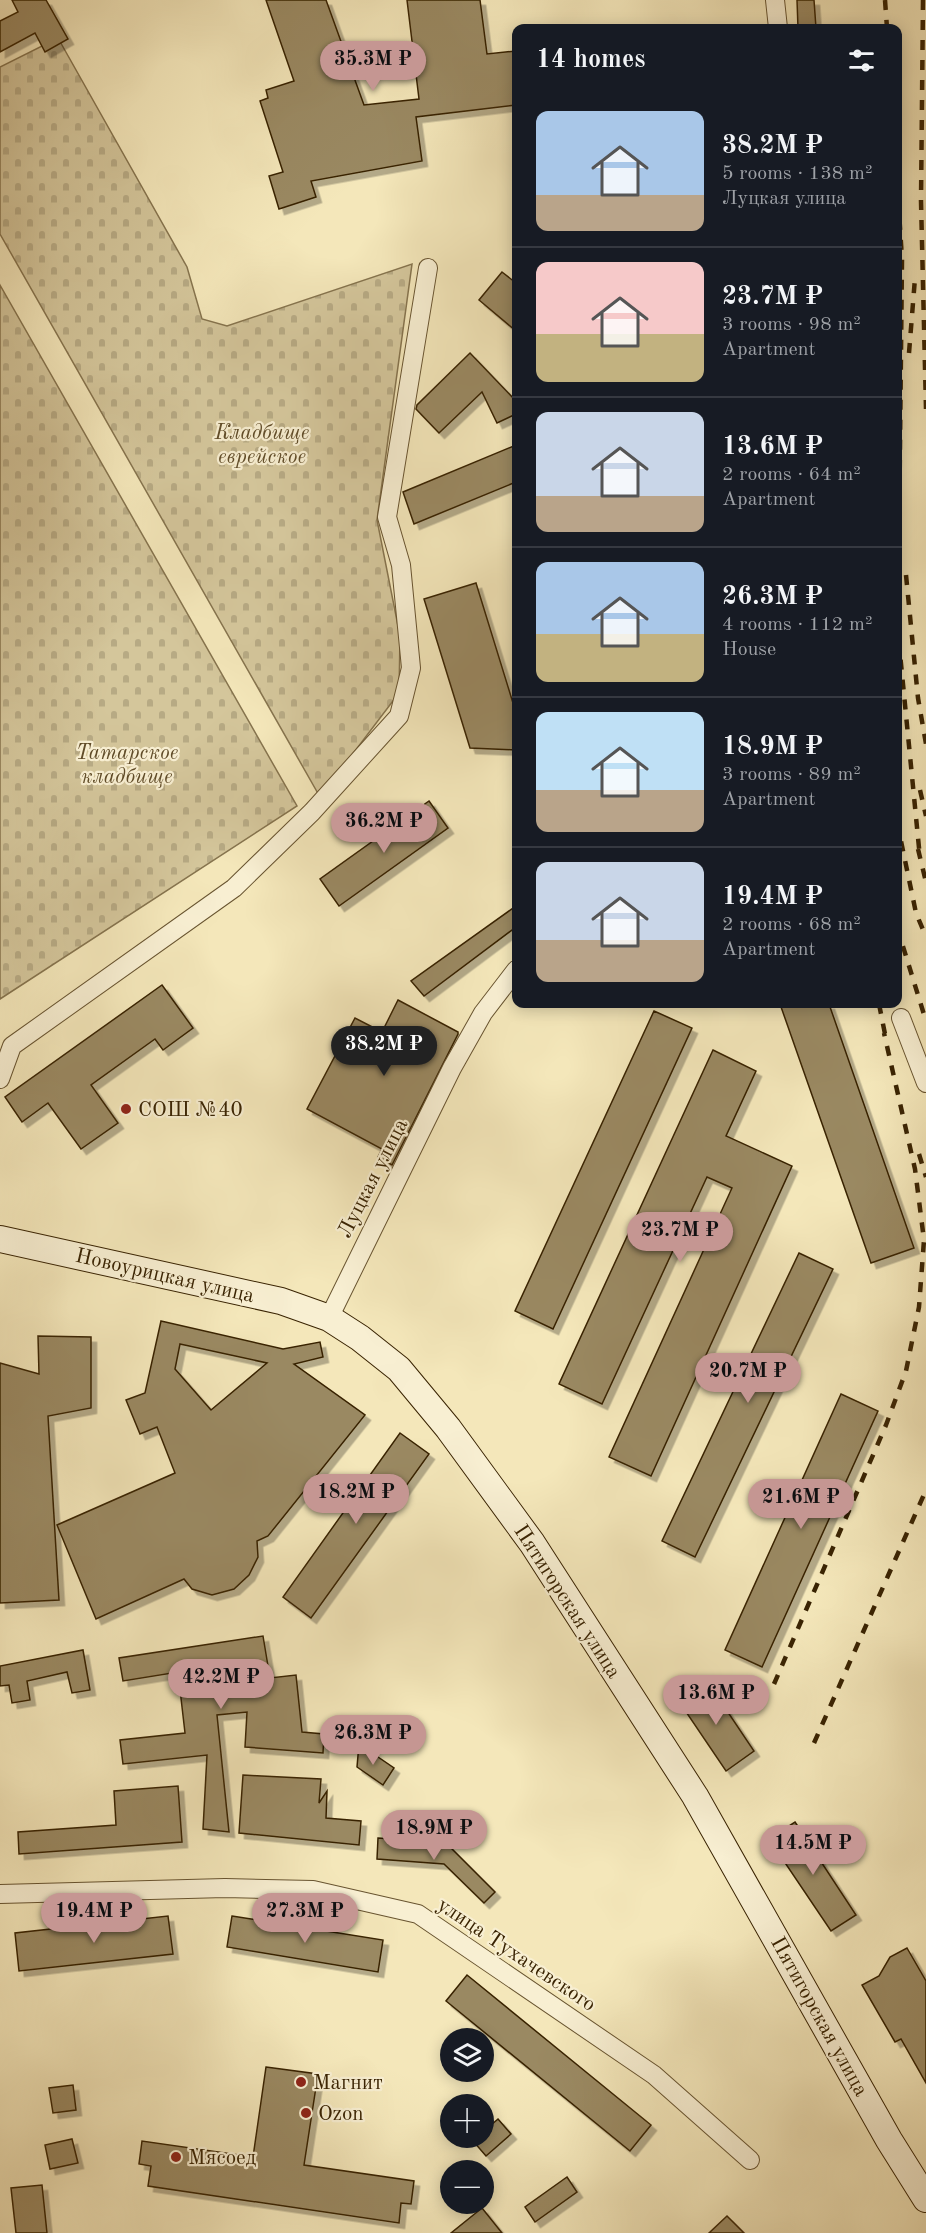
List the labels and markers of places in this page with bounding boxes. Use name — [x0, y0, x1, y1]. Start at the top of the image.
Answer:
pin: 35.3M ₽ — [318, 41, 428, 92]
pin: 36.2M ₽ — [329, 803, 439, 854]
pin: 38.2M ₽ — [329, 1026, 439, 1077]
place label: СОШ №40 — [138, 1100, 243, 1121]
marker: СОШ №40 — [119, 1102, 133, 1116]
pin: 23.7M ₽ — [625, 1212, 735, 1263]
pin: 20.7M ₽ — [693, 1353, 803, 1404]
pin: 18.2M ₽ — [301, 1474, 411, 1525]
pin: 21.6M ₽ — [746, 1479, 856, 1530]
pin: 42.2M ₽ — [166, 1659, 276, 1710]
pin: 13.6M ₽ — [661, 1675, 771, 1726]
pin: 26.3M ₽ — [318, 1715, 428, 1766]
pin: 18.9M ₽ — [379, 1810, 489, 1861]
pin: 14.5M ₽ — [758, 1825, 868, 1876]
pin: 19.4M ₽ — [39, 1893, 149, 1944]
pin: 27.3M ₽ — [250, 1893, 360, 1944]
place label: Магнит — [313, 2073, 383, 2094]
marker: Магнит — [294, 2075, 308, 2089]
place label: Ozon — [318, 2104, 364, 2125]
marker: Ozon — [299, 2106, 313, 2120]
place label: Мясоед — [188, 2148, 257, 2169]
marker: Мясоед — [169, 2150, 183, 2164]

